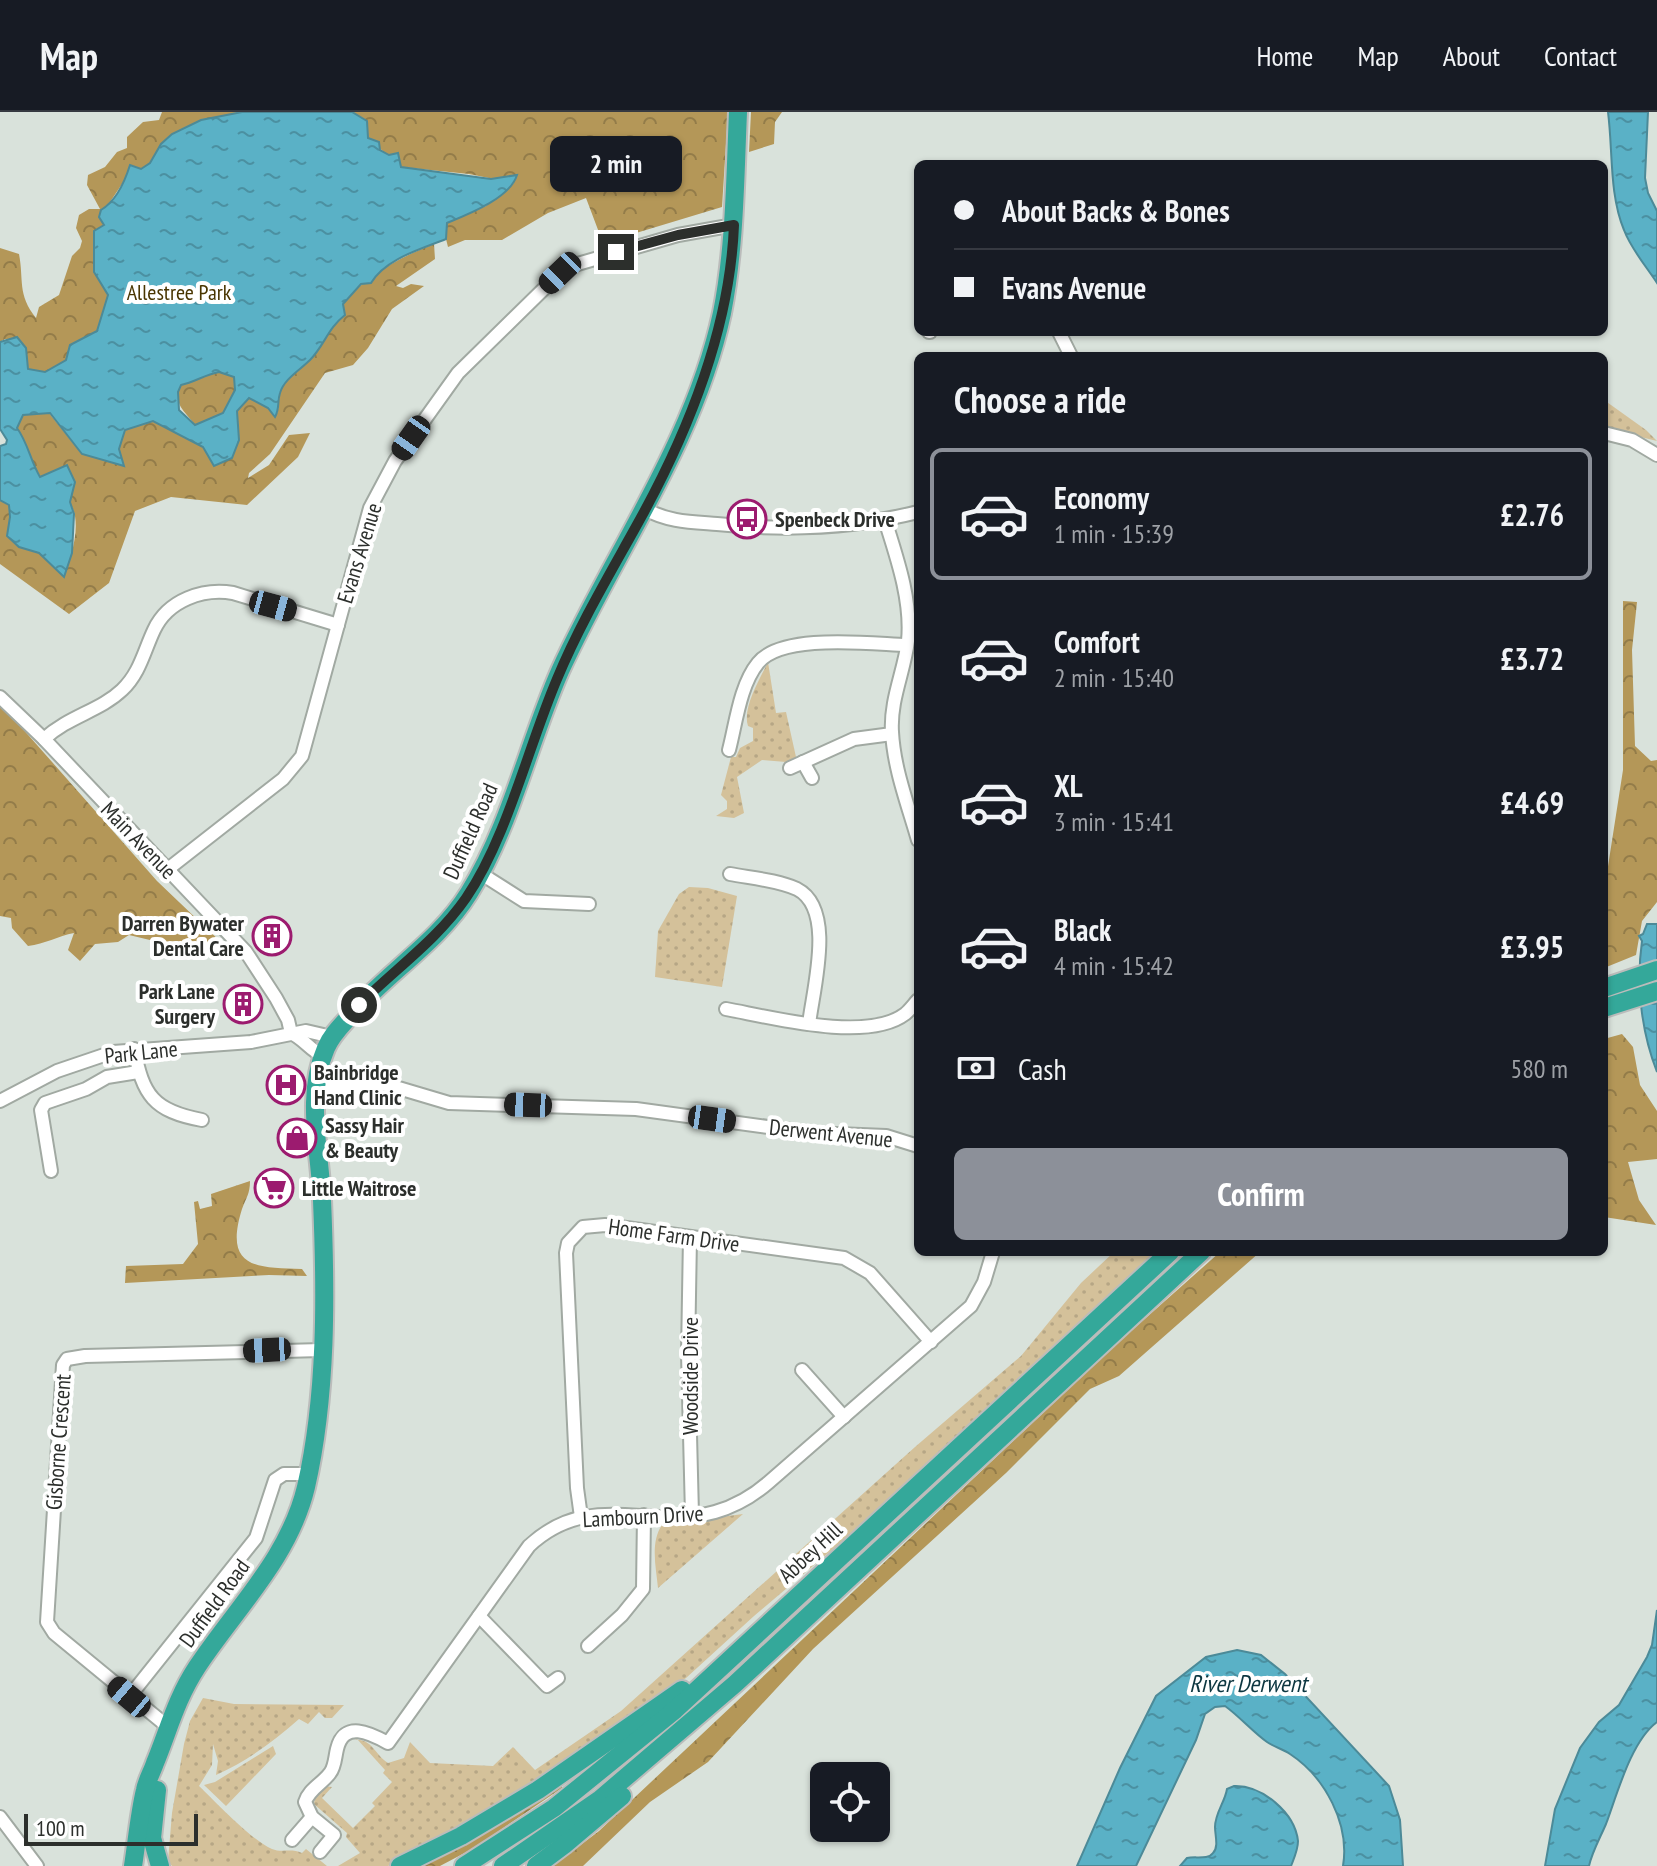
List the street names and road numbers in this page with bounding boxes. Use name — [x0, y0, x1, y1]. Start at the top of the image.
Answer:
street label: Evans Avenue — [330, 499, 388, 607]
street label: Duffield Road — [436, 779, 504, 883]
street label: Main Avenue — [95, 795, 183, 885]
street label: Park Lane — [103, 1034, 179, 1070]
street label: Derwent Avenue — [768, 1113, 894, 1153]
street label: Home Farm Drive — [607, 1212, 741, 1258]
street label: Woodside Drive — [676, 1317, 704, 1435]
street label: Gisborne Crescent — [39, 1373, 77, 1511]
street label: Lambourn Drive — [582, 1499, 704, 1533]
street label: Abbey Hill — [772, 1515, 848, 1589]
street label: Duffield Road — [173, 1553, 255, 1653]

